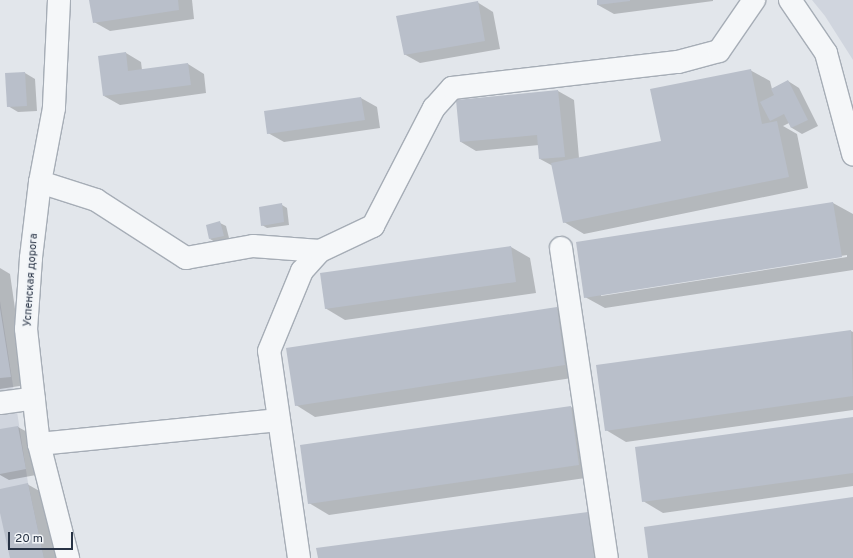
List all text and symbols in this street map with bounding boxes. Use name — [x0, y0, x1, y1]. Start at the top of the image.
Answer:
street label: Успенская дорога — [21, 233, 41, 327]
scale bar — [10, 524, 75, 550]
text: 20 m — [15, 531, 43, 547]

